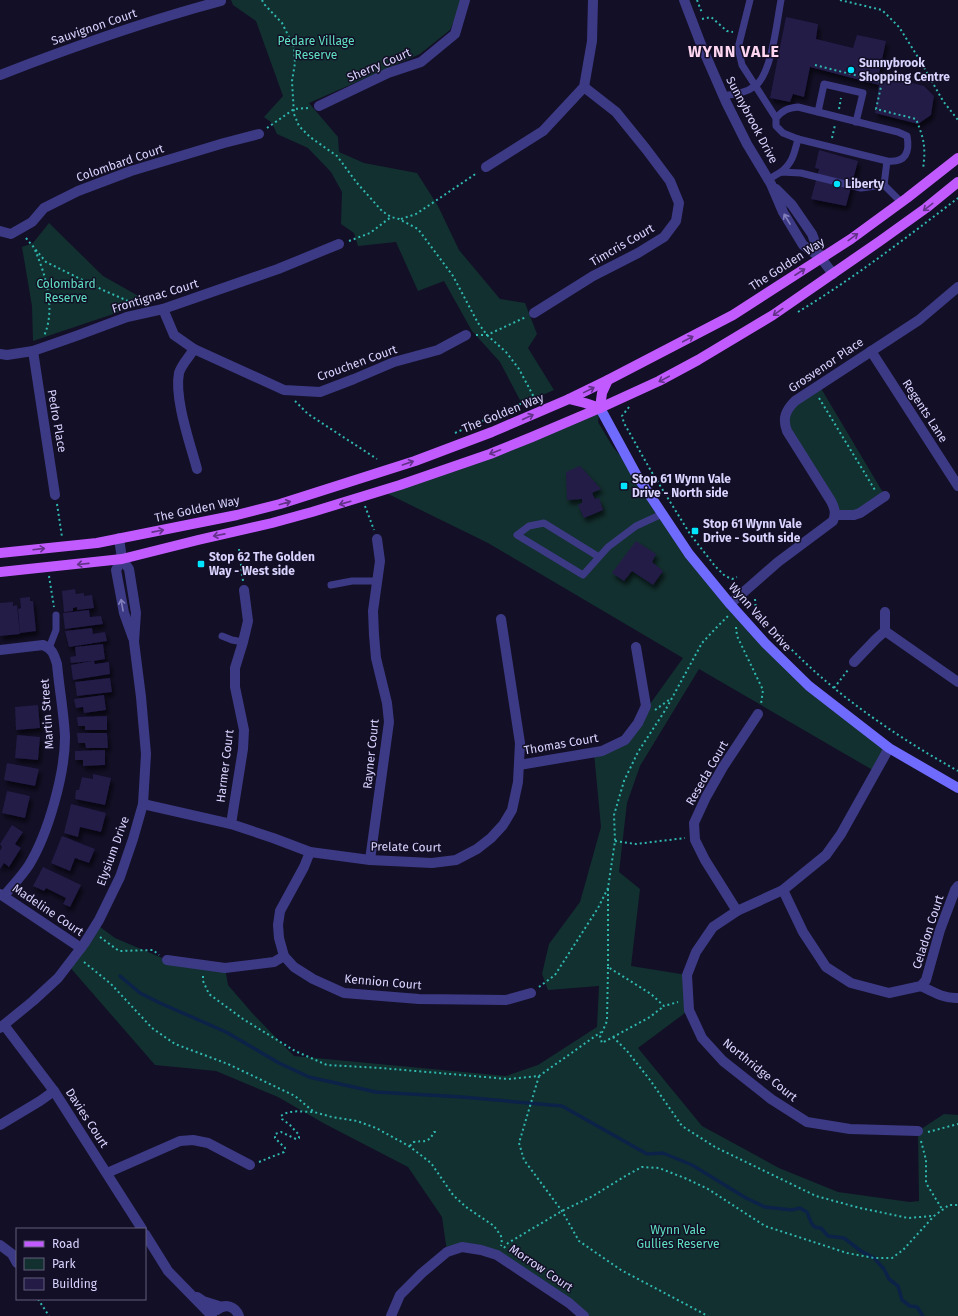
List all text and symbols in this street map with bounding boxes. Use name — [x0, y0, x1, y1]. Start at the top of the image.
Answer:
street label: Sauvignon Court — [50, 6, 139, 48]
park label: Pedare Village Reserve — [278, 34, 354, 62]
district label: WYNN VALE — [688, 42, 780, 61]
street label: Sherry Court — [345, 45, 414, 85]
place label: Sunnybrook Shopping Centre — [859, 56, 950, 84]
marker: Sunnybrook Shopping Centre — [846, 65, 856, 75]
street label: Sunnybrook Drive — [723, 74, 781, 166]
street label: Colombard Court — [74, 141, 166, 185]
place label: Liberty — [845, 177, 885, 191]
marker: Liberty — [832, 179, 842, 189]
one-way arrow — [922, 203, 933, 211]
one-way arrow — [782, 213, 790, 225]
street label: Timcris Court — [587, 221, 657, 269]
one-way arrow — [848, 232, 859, 241]
street label: The Golden Way — [747, 234, 827, 293]
one-way arrow — [794, 268, 805, 276]
street label: Frontignac Court — [110, 276, 201, 316]
park label: Colombard Reserve — [36, 277, 96, 305]
one-way arrow — [772, 308, 783, 316]
one-way arrow — [682, 335, 694, 342]
street label: Grosvenor Place — [786, 335, 866, 395]
street label: Crouchen Court — [315, 342, 399, 384]
one-way arrow — [658, 375, 670, 383]
street label: Regents Lane — [899, 377, 951, 445]
one-way arrow — [582, 386, 594, 393]
street label: Pedro Place — [45, 388, 69, 454]
street label: The Golden Way — [460, 390, 546, 436]
one-way arrow — [522, 413, 534, 420]
one-way arrow — [490, 448, 502, 456]
one-way arrow — [402, 459, 415, 466]
place label: Stop 61 Wynn Vale Drive - North side — [632, 472, 731, 500]
marker: Stop 61 Wynn Vale Drive - North side — [619, 481, 629, 491]
street label: The Golden Way — [153, 493, 241, 525]
one-way arrow — [278, 499, 291, 506]
one-way arrow — [339, 499, 352, 507]
place label: Stop 61 Wynn Vale Drive - South side — [703, 517, 802, 545]
one-way arrow — [151, 526, 164, 534]
marker: Stop 61 Wynn Vale Drive - South side — [690, 526, 700, 536]
one-way arrow — [213, 532, 226, 540]
one-way arrow — [32, 546, 45, 553]
place label: Stop 62 The Golden Way - West side — [209, 550, 315, 578]
marker: Stop 62 The Golden Way - West side — [196, 559, 206, 569]
one-way arrow — [77, 560, 90, 567]
street label: Wynn Vale Drive — [726, 580, 794, 654]
one-way arrow — [118, 599, 126, 612]
street label: Martin Street — [37, 677, 56, 750]
street label: Rayner Court — [360, 718, 382, 790]
street label: Harmer Court — [214, 728, 237, 803]
street label: Thomas Court — [523, 730, 600, 757]
street label: Reseda Court — [683, 738, 731, 808]
street label: Elysium Drive — [94, 814, 132, 888]
street label: Prelate Court — [370, 839, 442, 855]
street label: Madeline Court — [10, 881, 87, 939]
street label: Celadon Court — [909, 893, 947, 971]
street label: Kennion Court — [344, 972, 423, 992]
street label: Northridge Court — [720, 1036, 801, 1105]
street label: Davies Court — [63, 1086, 112, 1151]
park label: Wynn Vale Gullies Reserve — [636, 1223, 720, 1251]
legend — [16, 1228, 146, 1300]
text: Road — [52, 1237, 80, 1251]
street label: Morrow Court — [507, 1242, 576, 1295]
text: Park — [52, 1257, 76, 1271]
text: Building — [52, 1277, 98, 1291]

